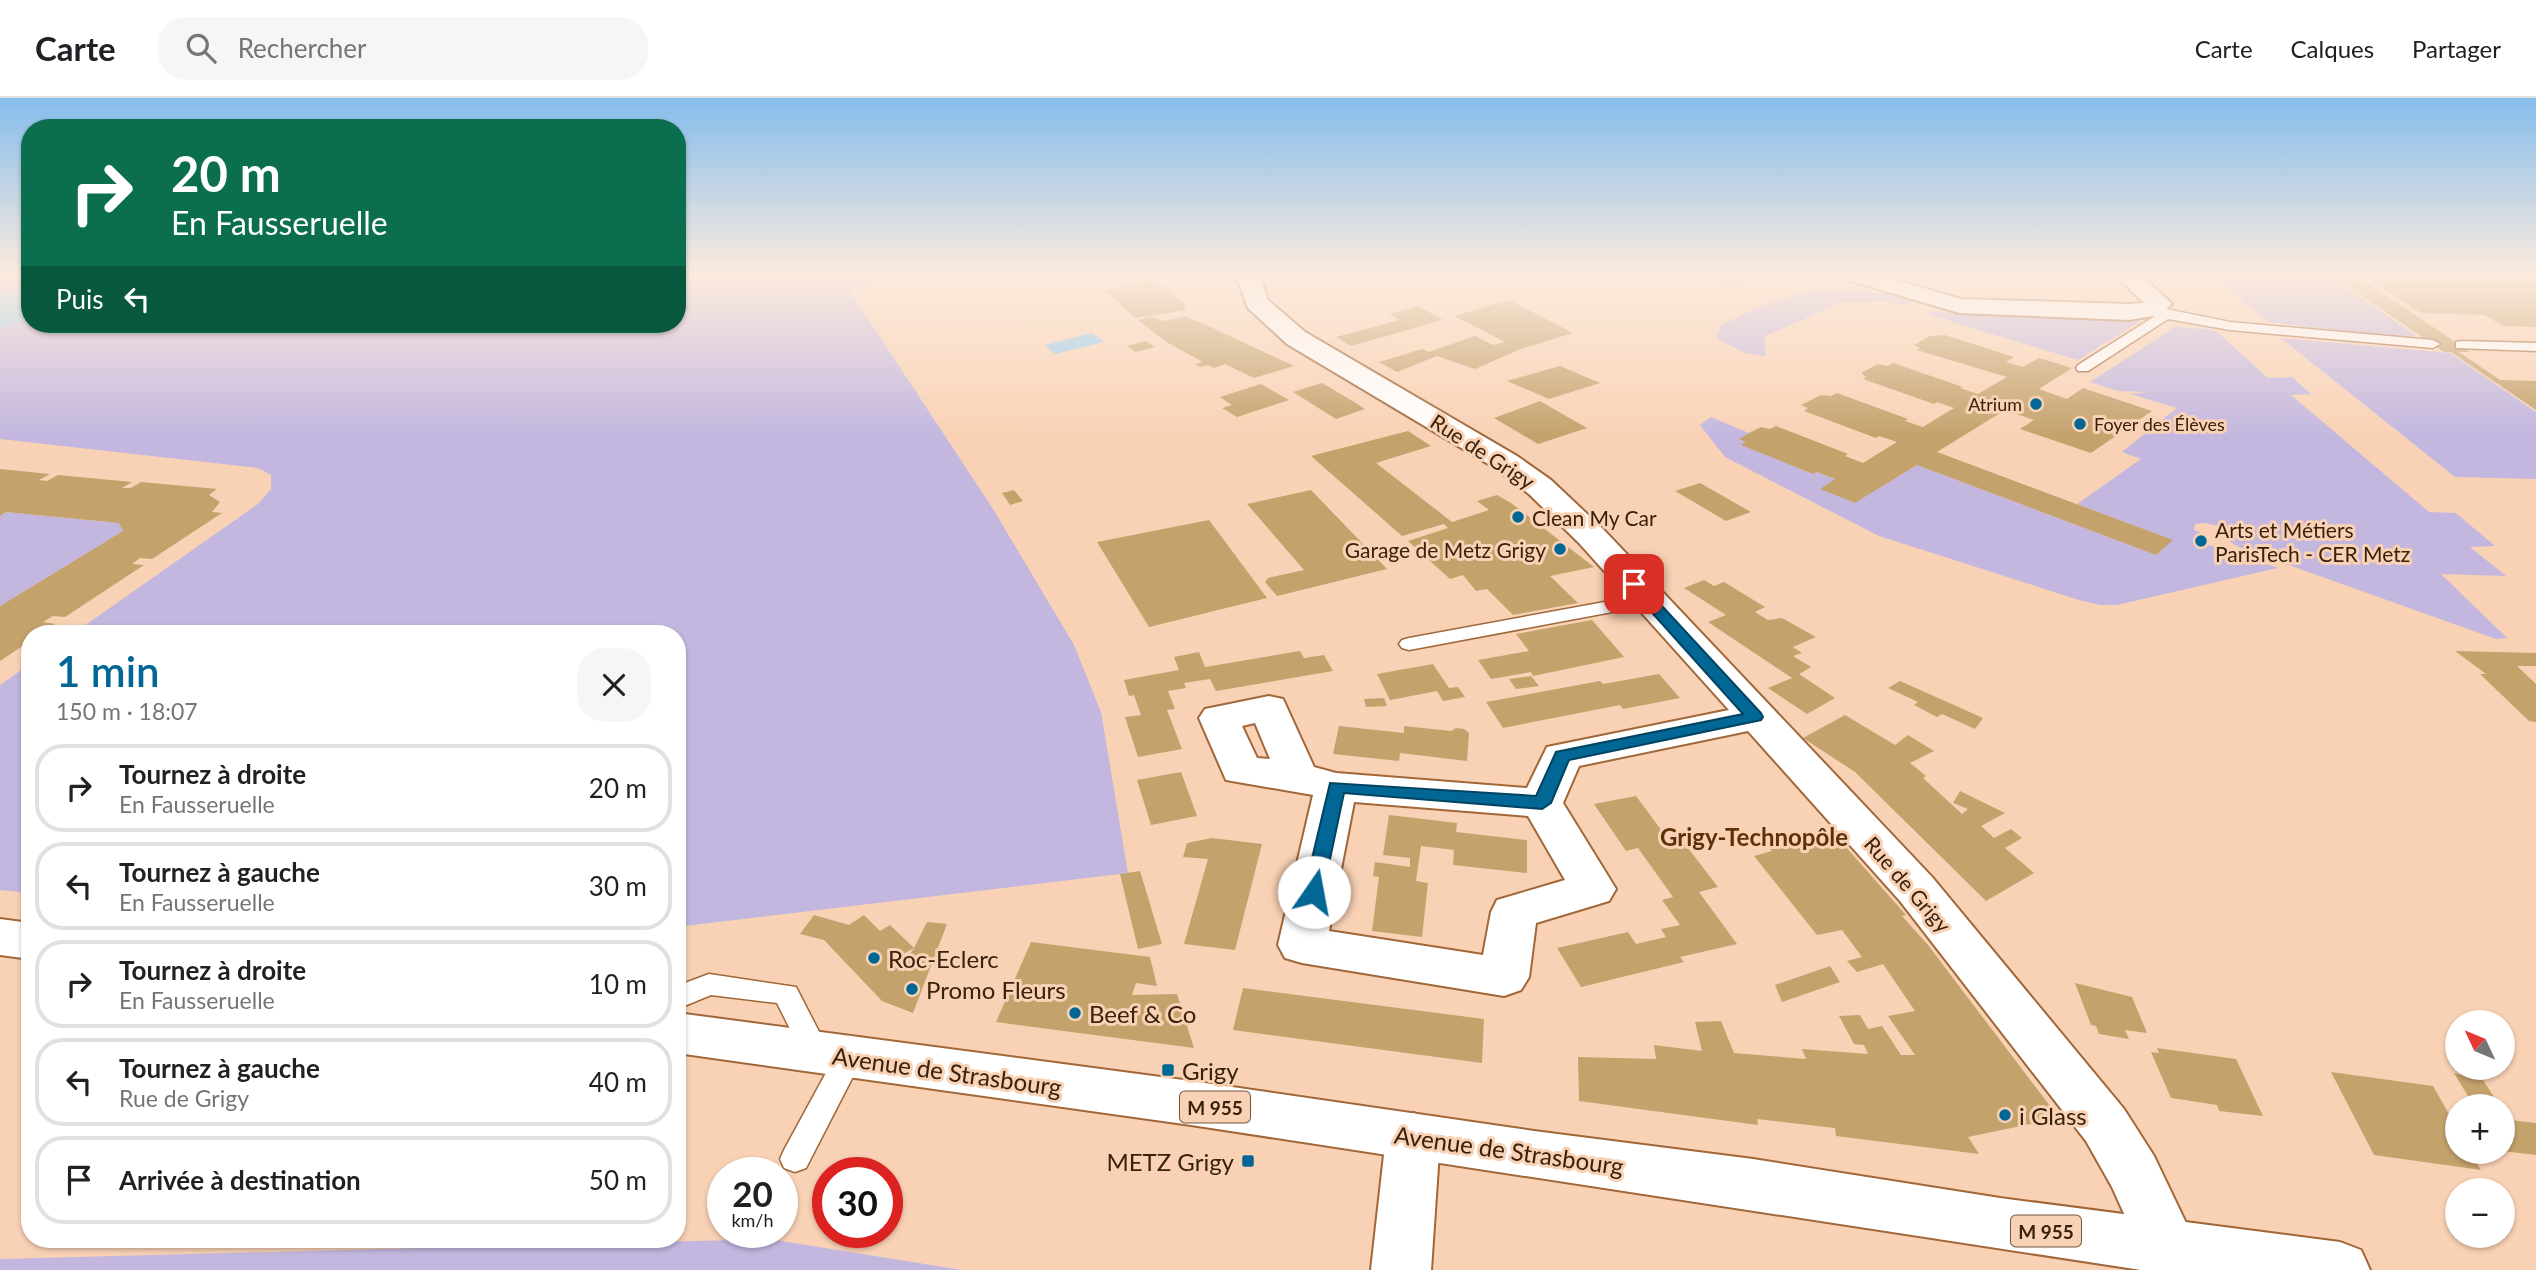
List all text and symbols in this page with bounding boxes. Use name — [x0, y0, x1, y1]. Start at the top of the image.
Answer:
search box — [158, 17, 648, 80]
text: Carte — [35, 28, 116, 68]
icon: search — [182, 29, 220, 67]
text: Rechercher — [238, 32, 367, 64]
text: Carte — [2195, 34, 2253, 63]
text: Calques — [2291, 34, 2374, 63]
text: Partager — [2412, 34, 2501, 63]
text: 20 m — [171, 144, 281, 202]
icon: right — [56, 147, 147, 238]
text: En Fausseruelle — [171, 203, 388, 242]
icon: left — [118, 280, 156, 318]
text: Puis — [56, 283, 104, 315]
place label: Atrium — [1968, 393, 2022, 415]
marker: Atrium — [2028, 396, 2044, 412]
street label: Rue de Grigy — [1426, 408, 1540, 494]
place label: Foyer des Élèves — [2094, 413, 2225, 435]
marker: Foyer des Élèves — [2072, 416, 2088, 432]
place label: Clean My Car — [1532, 505, 1657, 530]
marker: Clean My Car — [1510, 509, 1526, 525]
place label: Arts et Métiers ParisTech - CER Metz — [2215, 517, 2410, 566]
marker: Arts et Métiers ParisTech - CER Metz — [2193, 533, 2209, 549]
place label: Garage de Metz Grigy — [1345, 537, 1546, 562]
marker: Garage de Metz Grigy — [1552, 541, 1568, 557]
pin — [1604, 554, 1664, 614]
icon: arrive — [1615, 565, 1653, 603]
text: 1 min — [56, 646, 160, 696]
button: close — [577, 648, 651, 722]
text: 150 m · 18:07 — [56, 697, 198, 725]
text: Tournez à droite — [119, 758, 306, 790]
icon: right — [60, 769, 98, 807]
text: 20 m — [589, 772, 647, 804]
text: En Fausseruelle — [119, 790, 275, 818]
district label: Grigy-Technopôle — [1660, 822, 1848, 851]
street label: Rue de Grigy — [1860, 831, 1956, 937]
position arrow — [1277, 855, 1351, 929]
text: Tournez à gauche — [119, 856, 320, 888]
icon: left — [60, 867, 98, 905]
text: 30 m — [589, 870, 647, 902]
text: En Fausseruelle — [119, 888, 275, 916]
place label: Roc-Eclerc — [888, 944, 999, 973]
marker: Roc-Eclerc — [866, 950, 882, 966]
text: Tournez à droite — [119, 954, 306, 986]
icon: right — [60, 965, 98, 1003]
text: 10 m — [589, 968, 647, 1000]
place label: Promo Fleurs — [926, 975, 1066, 1004]
marker: Promo Fleurs — [904, 981, 920, 997]
text: En Fausseruelle — [119, 986, 275, 1014]
place label: Beef & Co — [1089, 999, 1196, 1028]
marker: Beef & Co — [1067, 1005, 1083, 1021]
north arrow — [2445, 1010, 2515, 1080]
map controls — [2445, 1010, 2515, 1248]
street label: Avenue de Strasbourg — [831, 1041, 1063, 1101]
text: Tournez à gauche — [119, 1052, 320, 1084]
place label: Grigy — [1182, 1056, 1239, 1085]
marker: Grigy — [1160, 1062, 1176, 1078]
icon: left — [60, 1063, 98, 1101]
text: 40 m — [589, 1066, 647, 1098]
text: Rue de Grigy — [119, 1084, 249, 1112]
road number: M 955 — [1180, 1091, 1250, 1122]
button: + — [2445, 1094, 2515, 1164]
place label: i Glass — [2019, 1101, 2087, 1130]
marker: i Glass — [1997, 1107, 2013, 1123]
street label: Avenue de Strasbourg — [1393, 1120, 1625, 1180]
place label: METZ Grigy — [1106, 1147, 1235, 1176]
marker: METZ Grigy — [1240, 1153, 1256, 1169]
speed limit sign: 30 — [812, 1157, 903, 1248]
icon: arrive — [60, 1161, 98, 1199]
text: Arrivée à destination — [119, 1164, 361, 1196]
text: 50 m — [589, 1164, 647, 1196]
text: 20 — [732, 1172, 773, 1214]
button: − — [2445, 1178, 2515, 1248]
text: km/h — [731, 1209, 774, 1231]
road number: M 955 — [2011, 1216, 2081, 1246]

